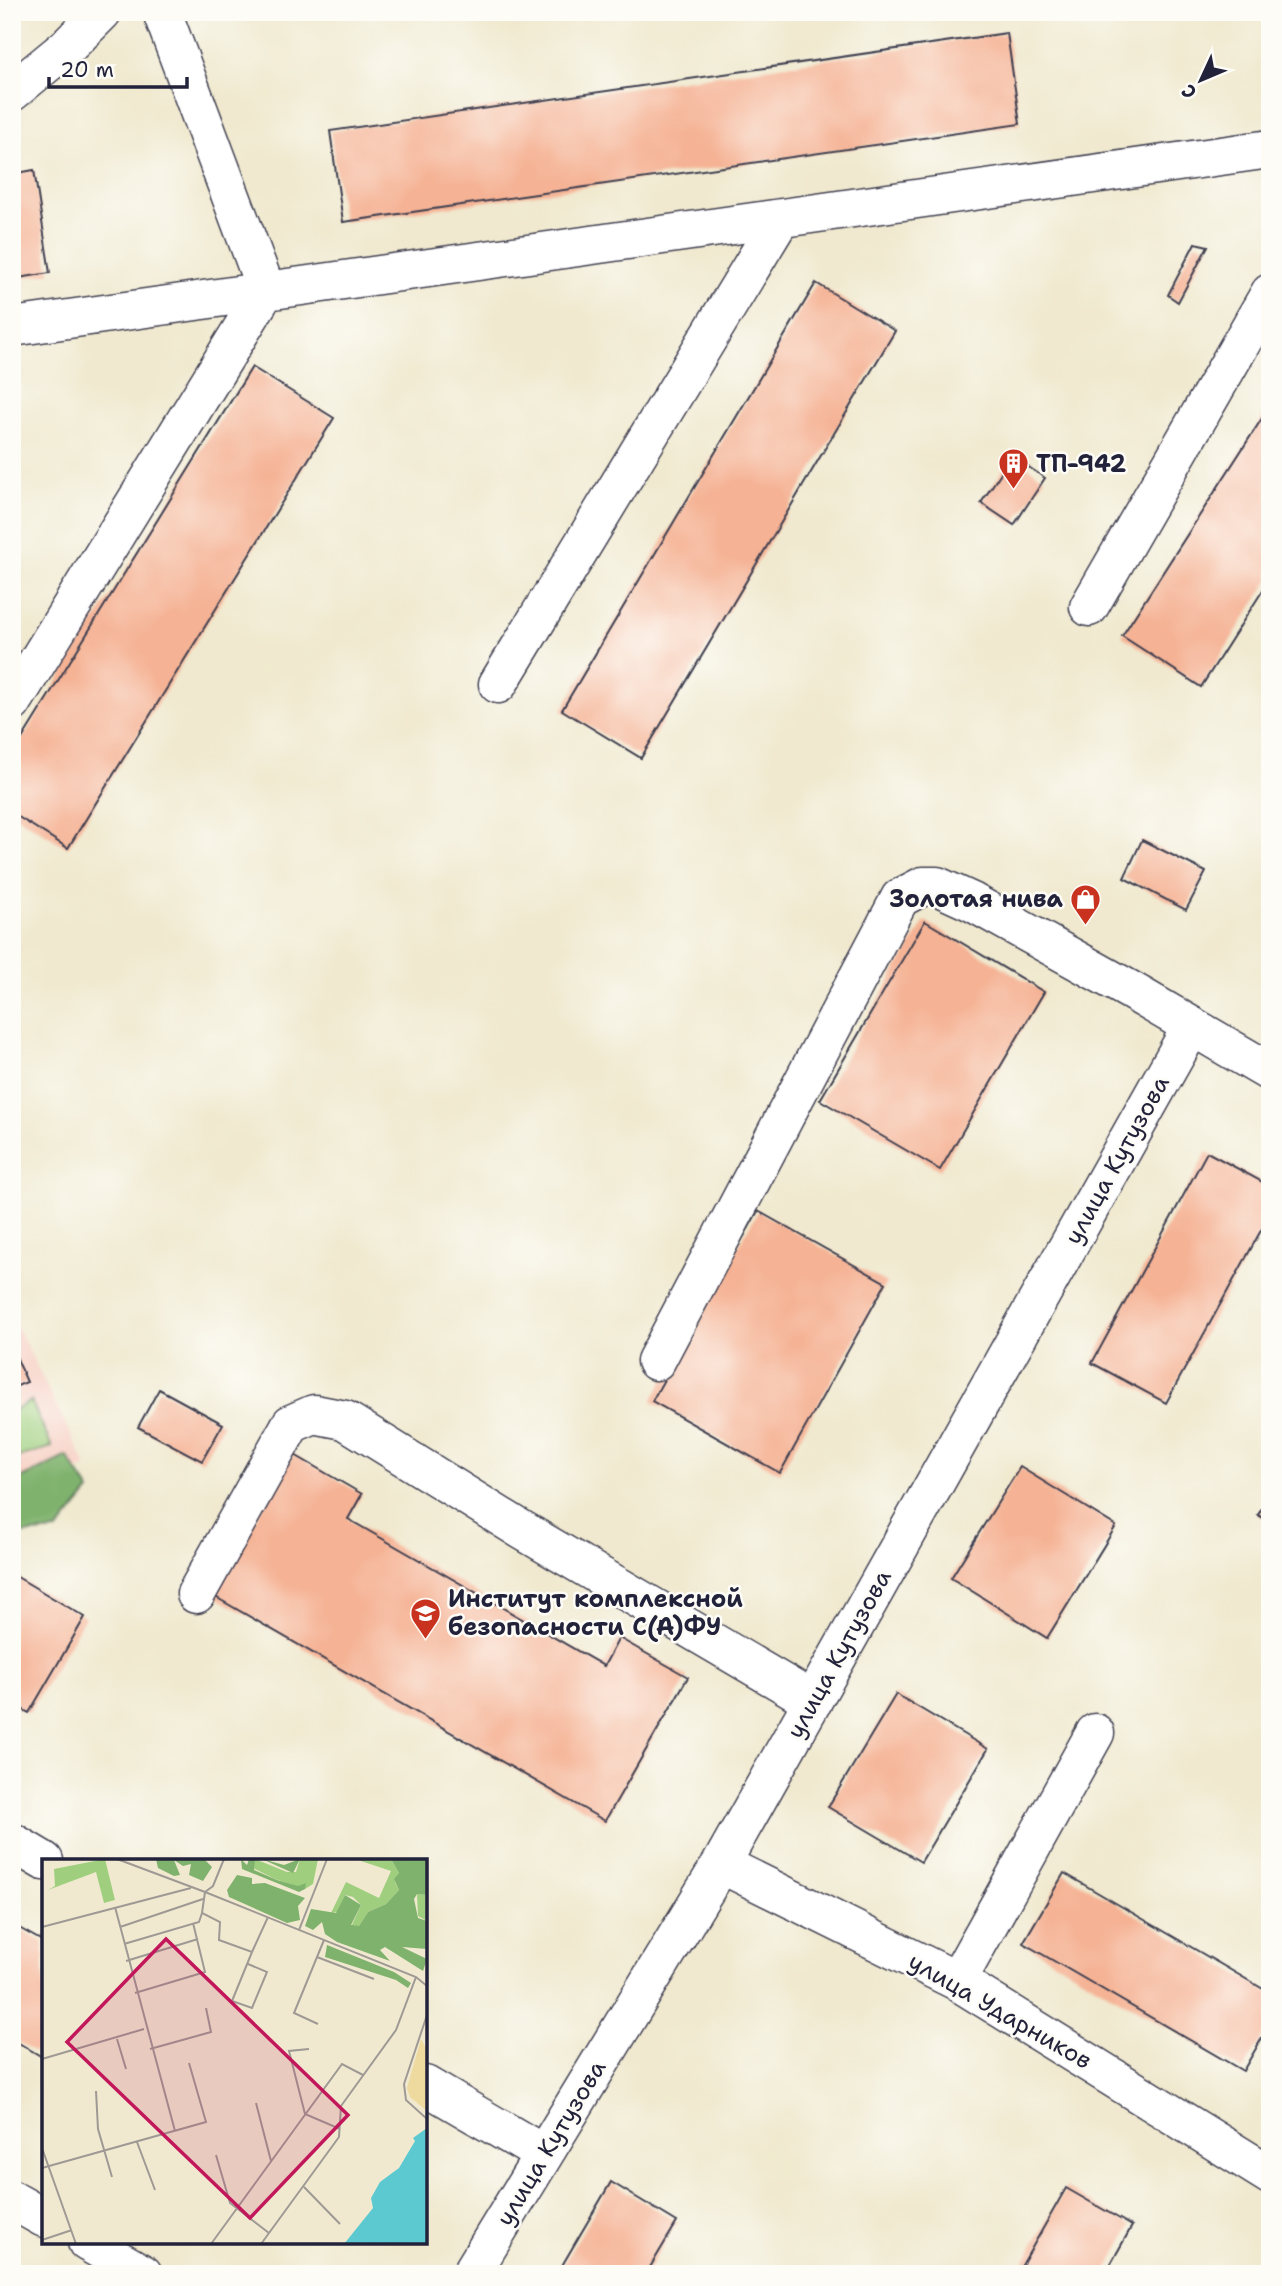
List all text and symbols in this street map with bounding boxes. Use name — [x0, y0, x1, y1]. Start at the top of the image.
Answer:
scale bar — [49, 46, 187, 90]
north arrow — [1166, 46, 1236, 116]
text: 20 m — [60, 56, 114, 84]
text: С — [1176, 79, 1202, 104]
building icon: ТП-942 — [996, 447, 1030, 491]
place label: ТП-942 — [1036, 448, 1126, 480]
shop icon: Золотая нива — [1069, 882, 1103, 926]
place label: Золотая нива — [890, 883, 1064, 915]
street label: улица Кутузова — [1057, 1070, 1177, 1250]
street label: улица Кутузова — [779, 1564, 899, 1744]
place label: Институт комплексной безопасности С(А)ФУ — [448, 1583, 743, 1643]
school or university icon: Институт комплексной безопасности С(А)ФУ — [408, 1596, 442, 1640]
inset map — [42, 1859, 427, 2244]
street label: улица Ударников — [903, 1946, 1097, 2076]
street label: улица Кутузова — [489, 2054, 613, 2232]

